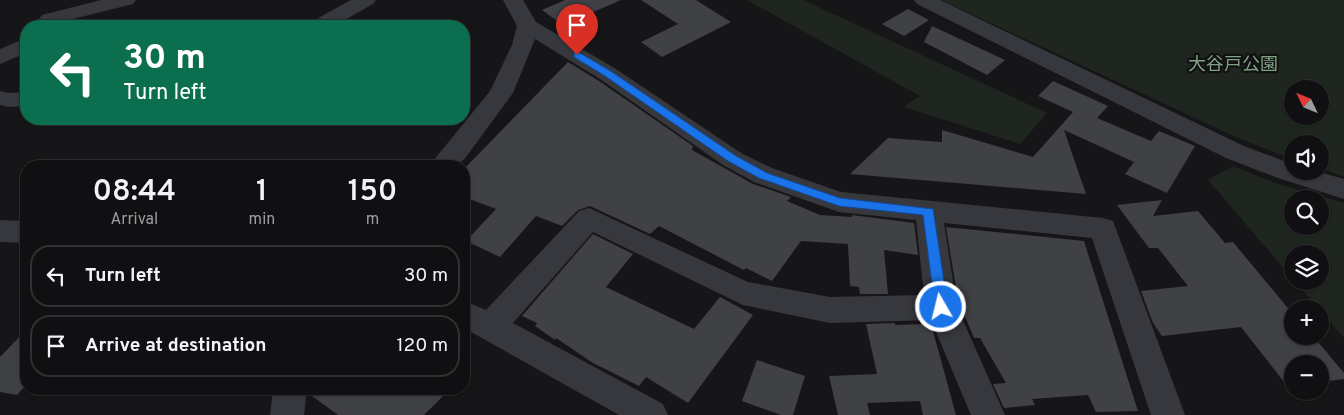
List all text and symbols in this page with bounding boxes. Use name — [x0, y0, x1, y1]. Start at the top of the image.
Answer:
pin — [556, 4, 598, 55]
icon: arrive — [563, 11, 591, 39]
text: 30 m — [123, 37, 206, 81]
icon: left — [40, 40, 105, 105]
park label: 大谷戸公園 — [1188, 54, 1278, 77]
text: Turn left — [123, 80, 206, 107]
north arrow — [1284, 80, 1329, 125]
map controls — [1284, 80, 1329, 400]
button: sound — [1284, 135, 1329, 180]
text: 08:44 — [93, 174, 176, 211]
text: 1 — [256, 174, 268, 211]
text: 150 — [348, 174, 397, 211]
button: search — [1284, 190, 1329, 235]
text: Arrival — [110, 210, 158, 230]
text: min — [249, 210, 275, 230]
text: m — [366, 210, 379, 230]
button: layers — [1284, 245, 1329, 290]
icon: left — [42, 262, 70, 290]
text: Turn left — [85, 264, 161, 288]
text: 30 m — [404, 264, 448, 288]
position arrow — [914, 280, 966, 332]
button: + — [1284, 300, 1329, 345]
icon: arrive — [42, 332, 70, 360]
text: Arrive at destination — [85, 334, 266, 358]
text: 120 m — [397, 334, 448, 358]
button: − — [1284, 355, 1329, 400]

